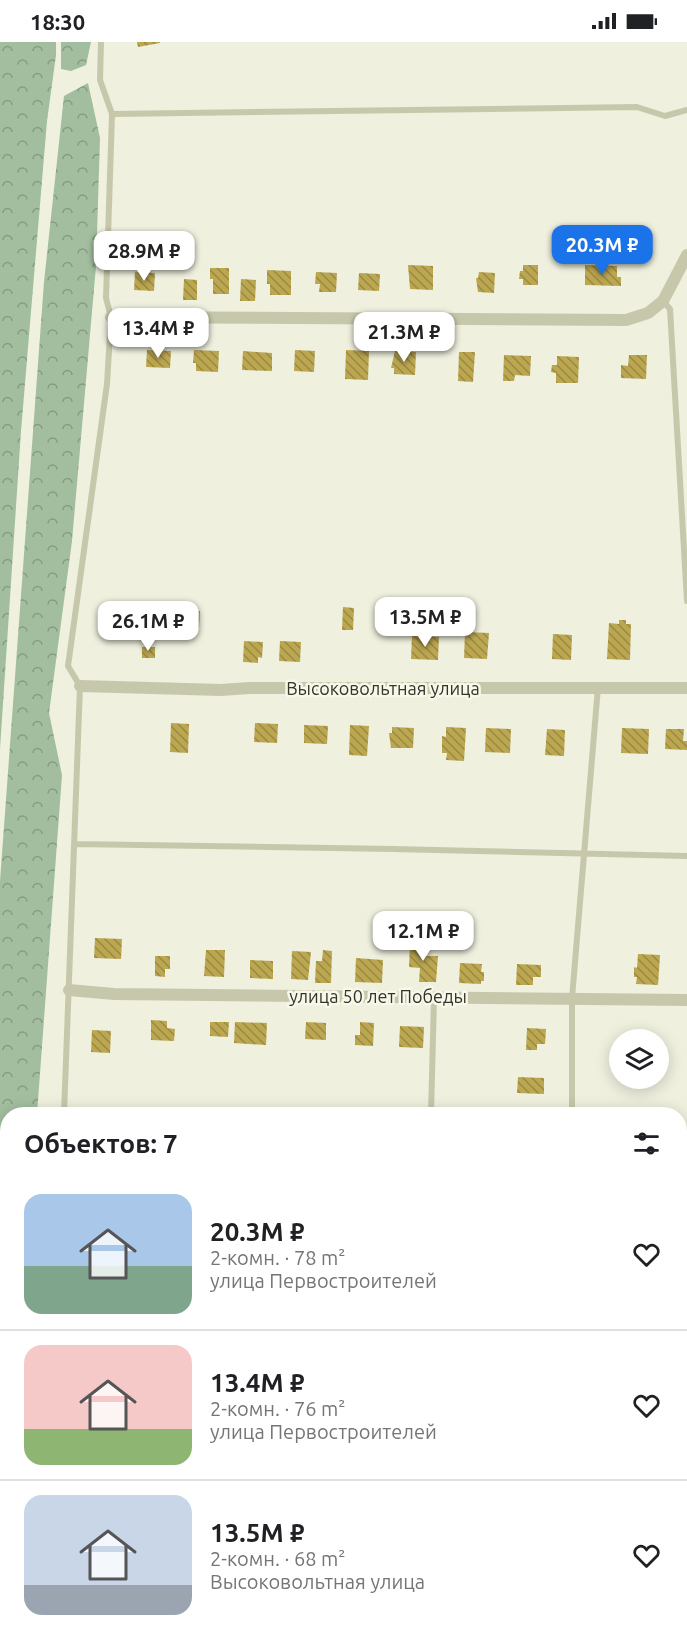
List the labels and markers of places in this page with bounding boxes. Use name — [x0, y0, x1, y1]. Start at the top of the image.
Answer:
pin: 20.3M ₽ — [547, 225, 657, 276]
pin: 28.9M ₽ — [89, 231, 199, 282]
pin: 13.4M ₽ — [103, 308, 213, 359]
pin: 21.3M ₽ — [349, 312, 459, 363]
pin: 13.5M ₽ — [370, 597, 480, 648]
pin: 26.1M ₽ — [93, 601, 203, 652]
pin: 12.1M ₽ — [368, 911, 478, 962]

